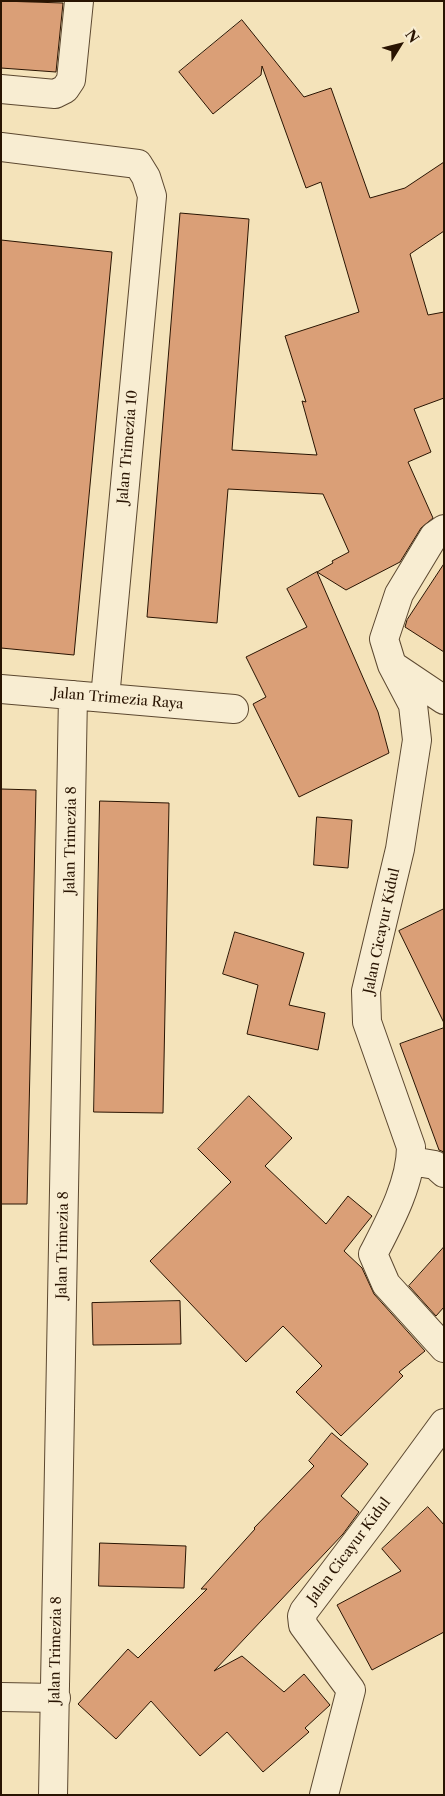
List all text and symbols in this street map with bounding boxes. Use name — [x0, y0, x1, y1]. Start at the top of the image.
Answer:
north arrow — [375, 20, 425, 70]
text: N — [401, 26, 423, 46]
street label: Jalan Trimezia 10 — [115, 389, 141, 505]
street label: Jalan Trimezia Raya — [52, 685, 184, 713]
street label: Jalan Trimezia 8 — [62, 786, 80, 894]
street label: Jalan Cicayur Kidul — [360, 867, 404, 995]
street label: Jalan Trimezia 8 — [54, 1191, 72, 1299]
street label: Jalan Cicayur Kidul — [304, 1495, 394, 1607]
street label: Jalan Trimezia 8 — [47, 1596, 65, 1704]

